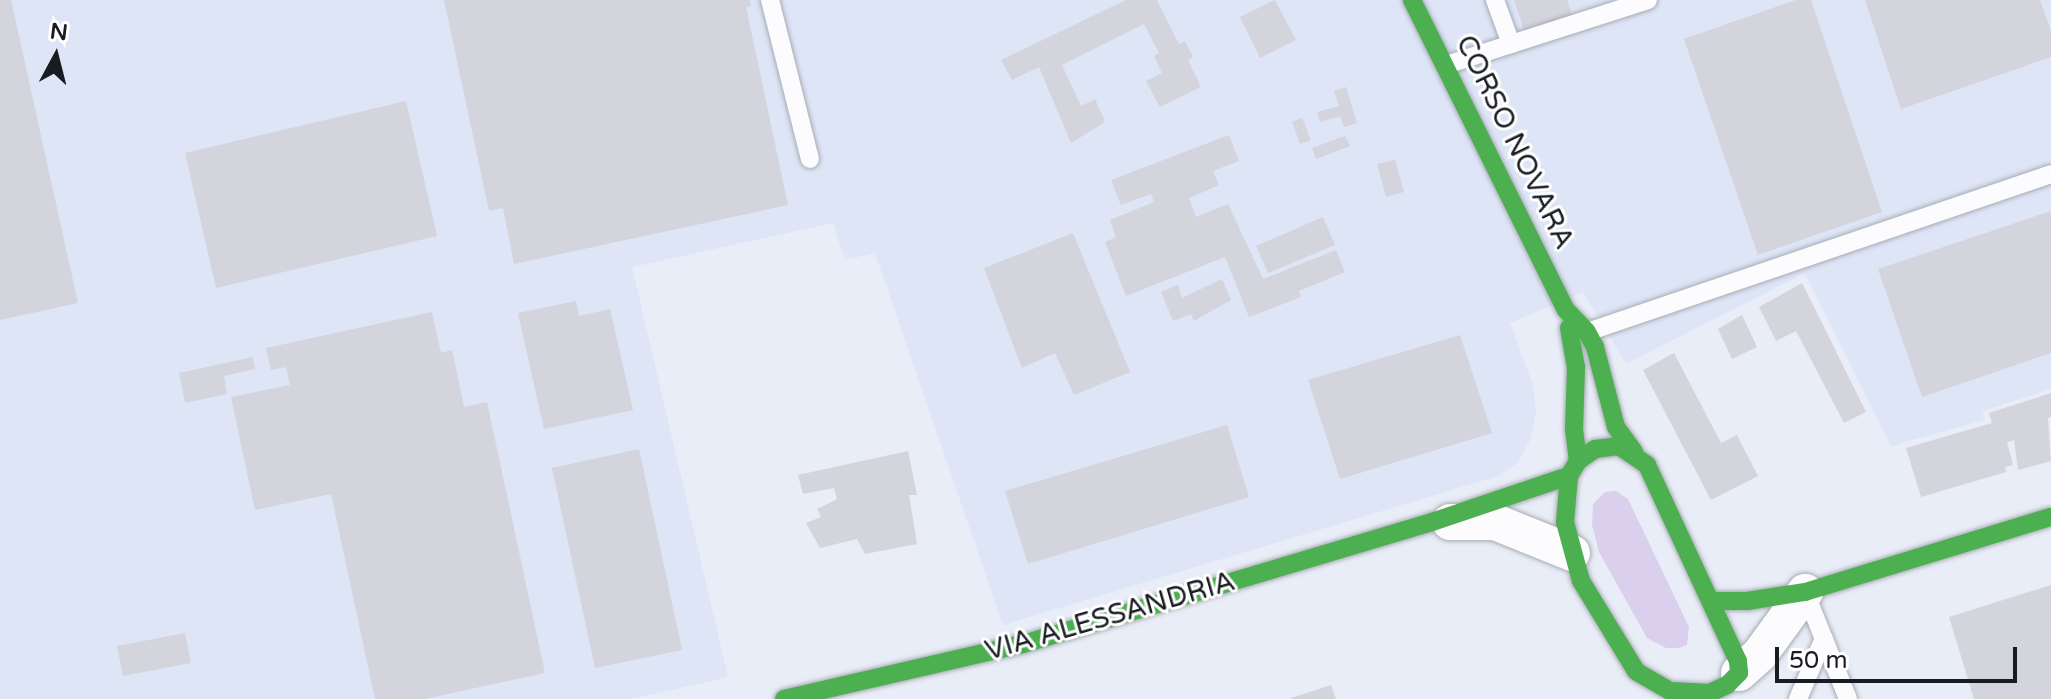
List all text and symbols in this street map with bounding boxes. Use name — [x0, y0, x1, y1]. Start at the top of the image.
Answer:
north arrow — [16, 16, 96, 96]
text: N — [49, 18, 69, 46]
street label: CORSO NOVARA — [1449, 30, 1581, 254]
street label: VIA ALESSANDRIA — [981, 564, 1239, 668]
scale bar — [1779, 631, 2021, 681]
text: 50 m — [1789, 646, 1847, 675]

